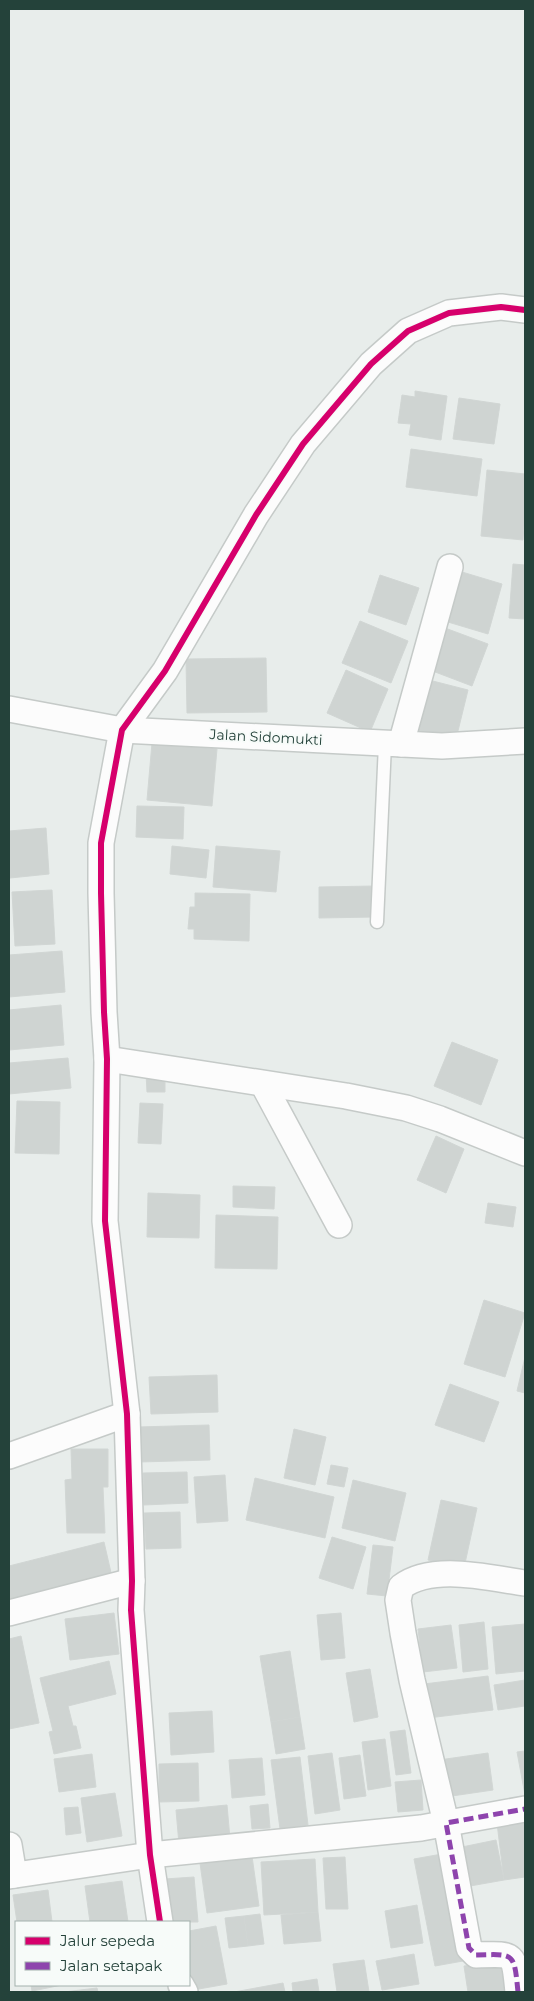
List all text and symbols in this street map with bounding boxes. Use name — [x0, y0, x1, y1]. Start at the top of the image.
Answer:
street label: Jalan Sidomukti — [208, 725, 323, 749]
legend — [15, 1921, 190, 1986]
text: Jalur sepeda — [59, 1931, 155, 1950]
text: Jalan setapak — [59, 1956, 162, 1975]

